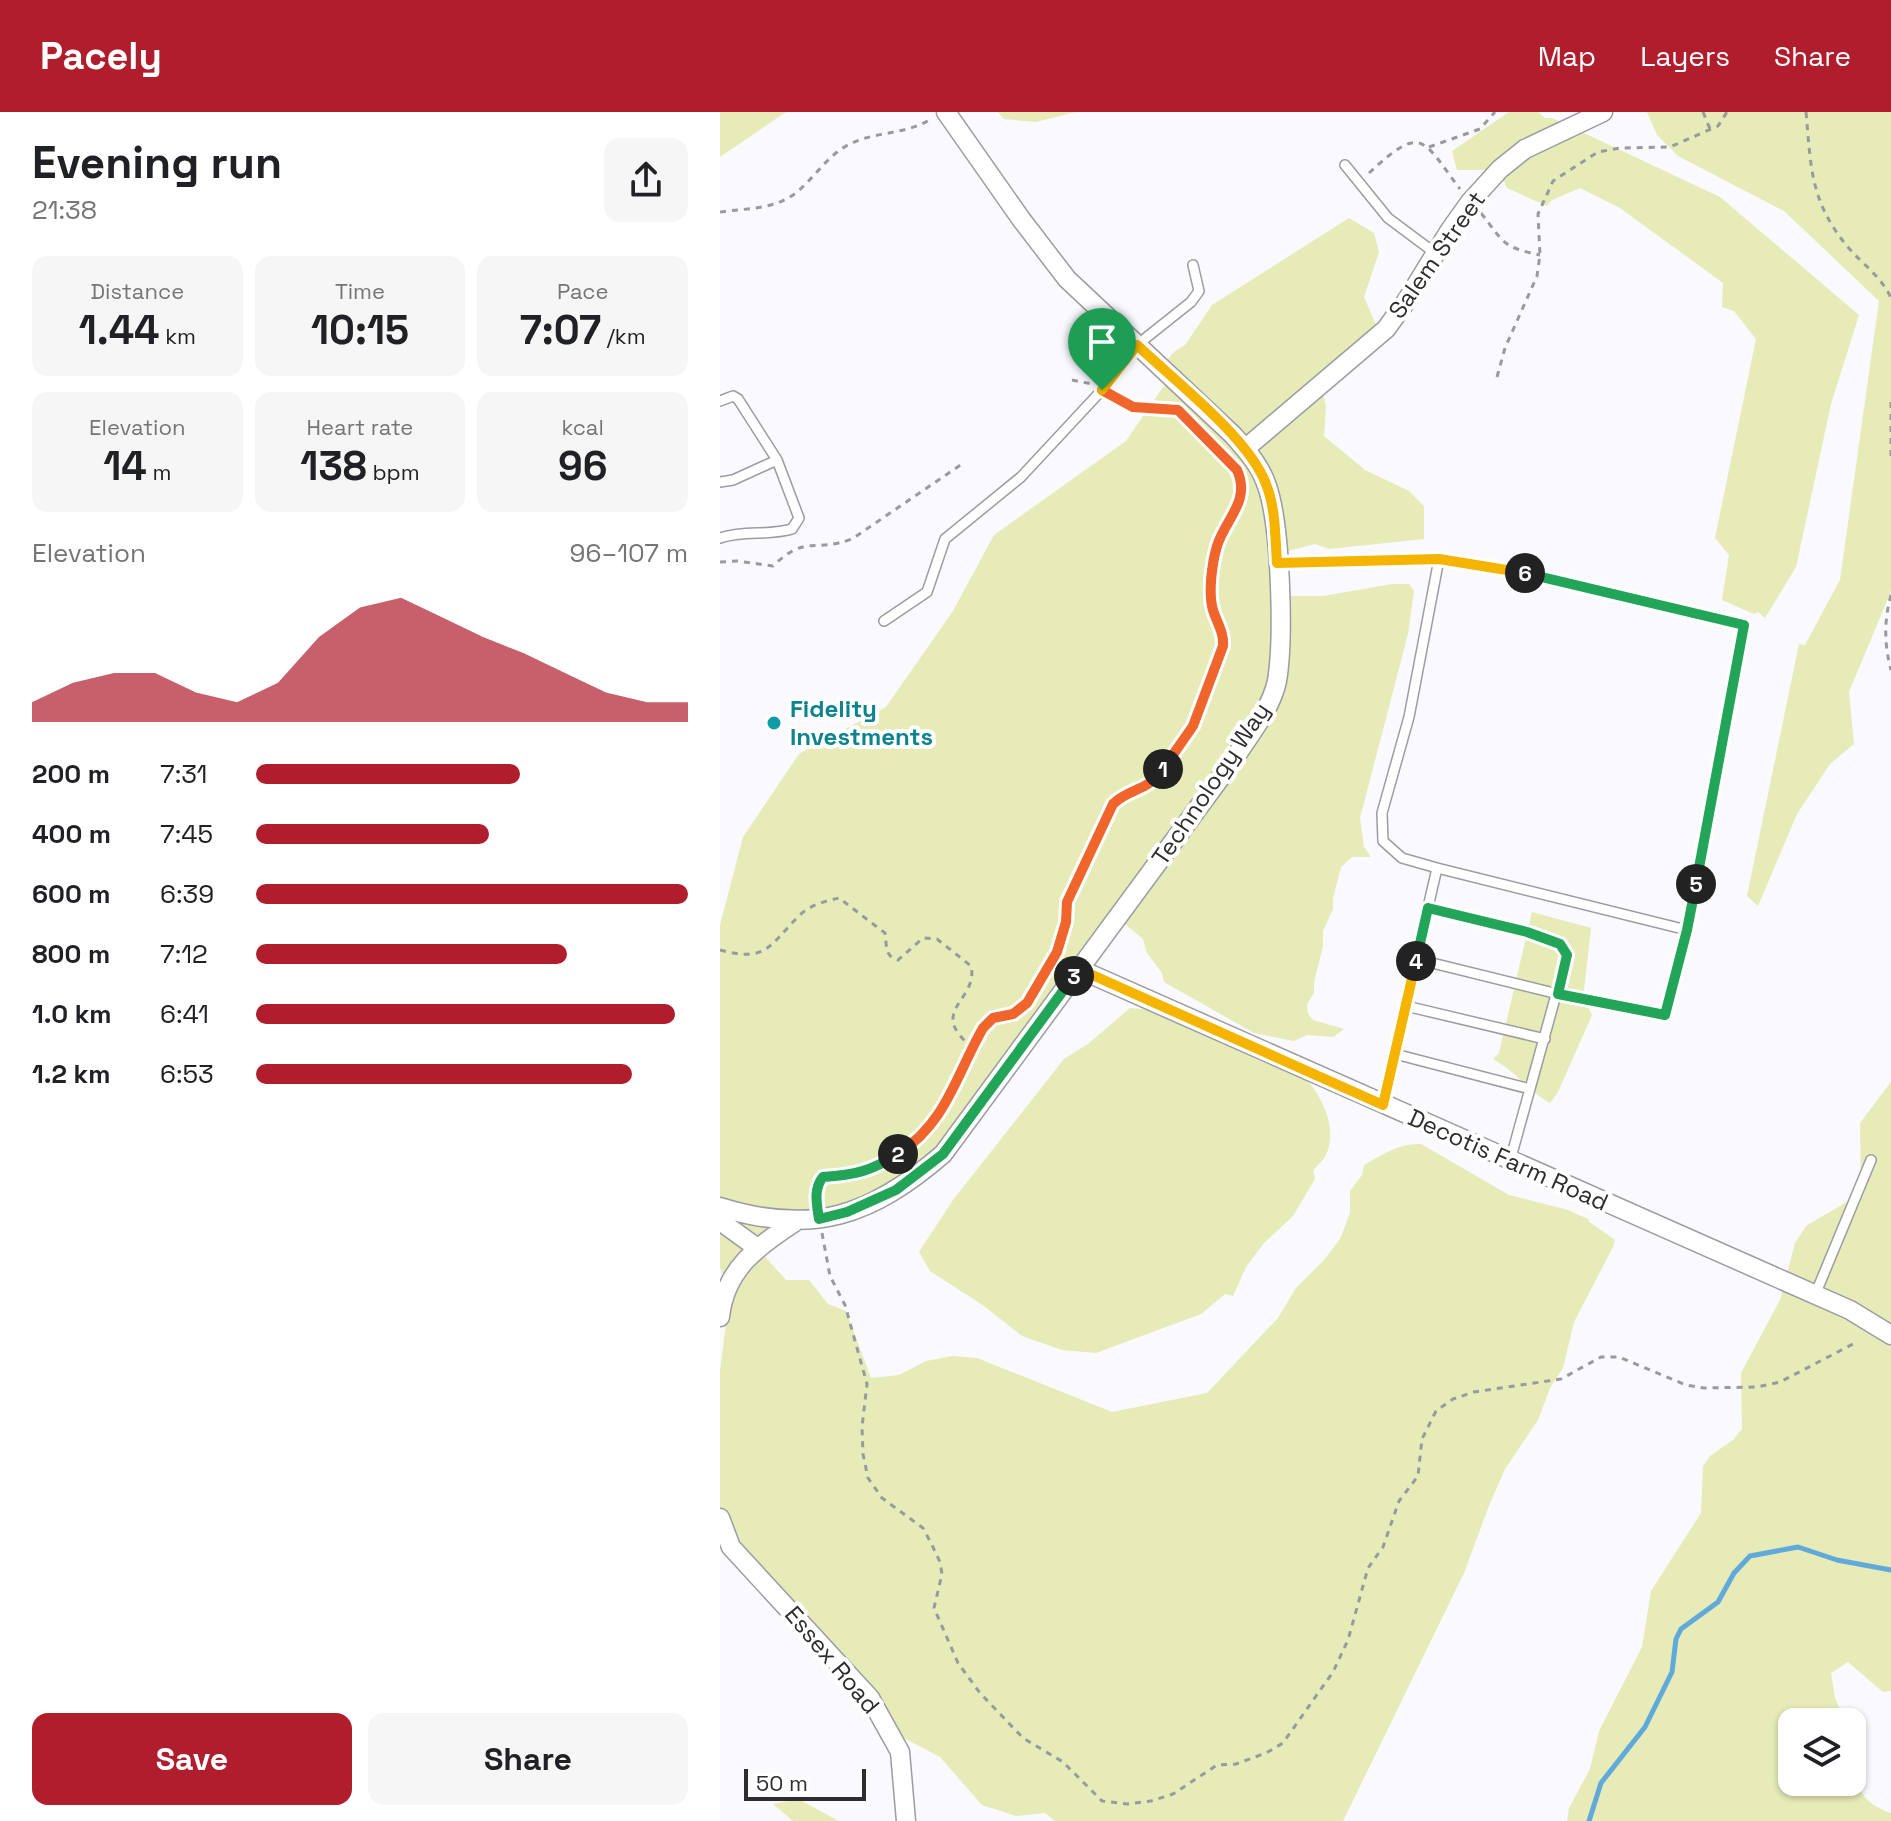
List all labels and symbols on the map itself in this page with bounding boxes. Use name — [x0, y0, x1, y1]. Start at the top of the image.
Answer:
street label: Salem Street — [1381, 185, 1492, 325]
pin — [1068, 308, 1136, 390]
pin: 6 — [1505, 553, 1545, 593]
place label: Fidelity Investments — [790, 693, 933, 752]
street label: Technology Way — [1145, 696, 1277, 871]
marker: Fidelity Investments — [765, 714, 783, 732]
pin: 1 — [1143, 749, 1183, 789]
pin: 5 — [1676, 864, 1716, 904]
pin: 4 — [1396, 941, 1436, 981]
pin: 3 — [1054, 956, 1094, 996]
street label: Decotis Farm Road — [1403, 1101, 1613, 1218]
pin: 2 — [878, 1134, 918, 1174]
street label: Essex Road — [778, 1599, 887, 1720]
scale bar — [744, 1765, 866, 1801]

